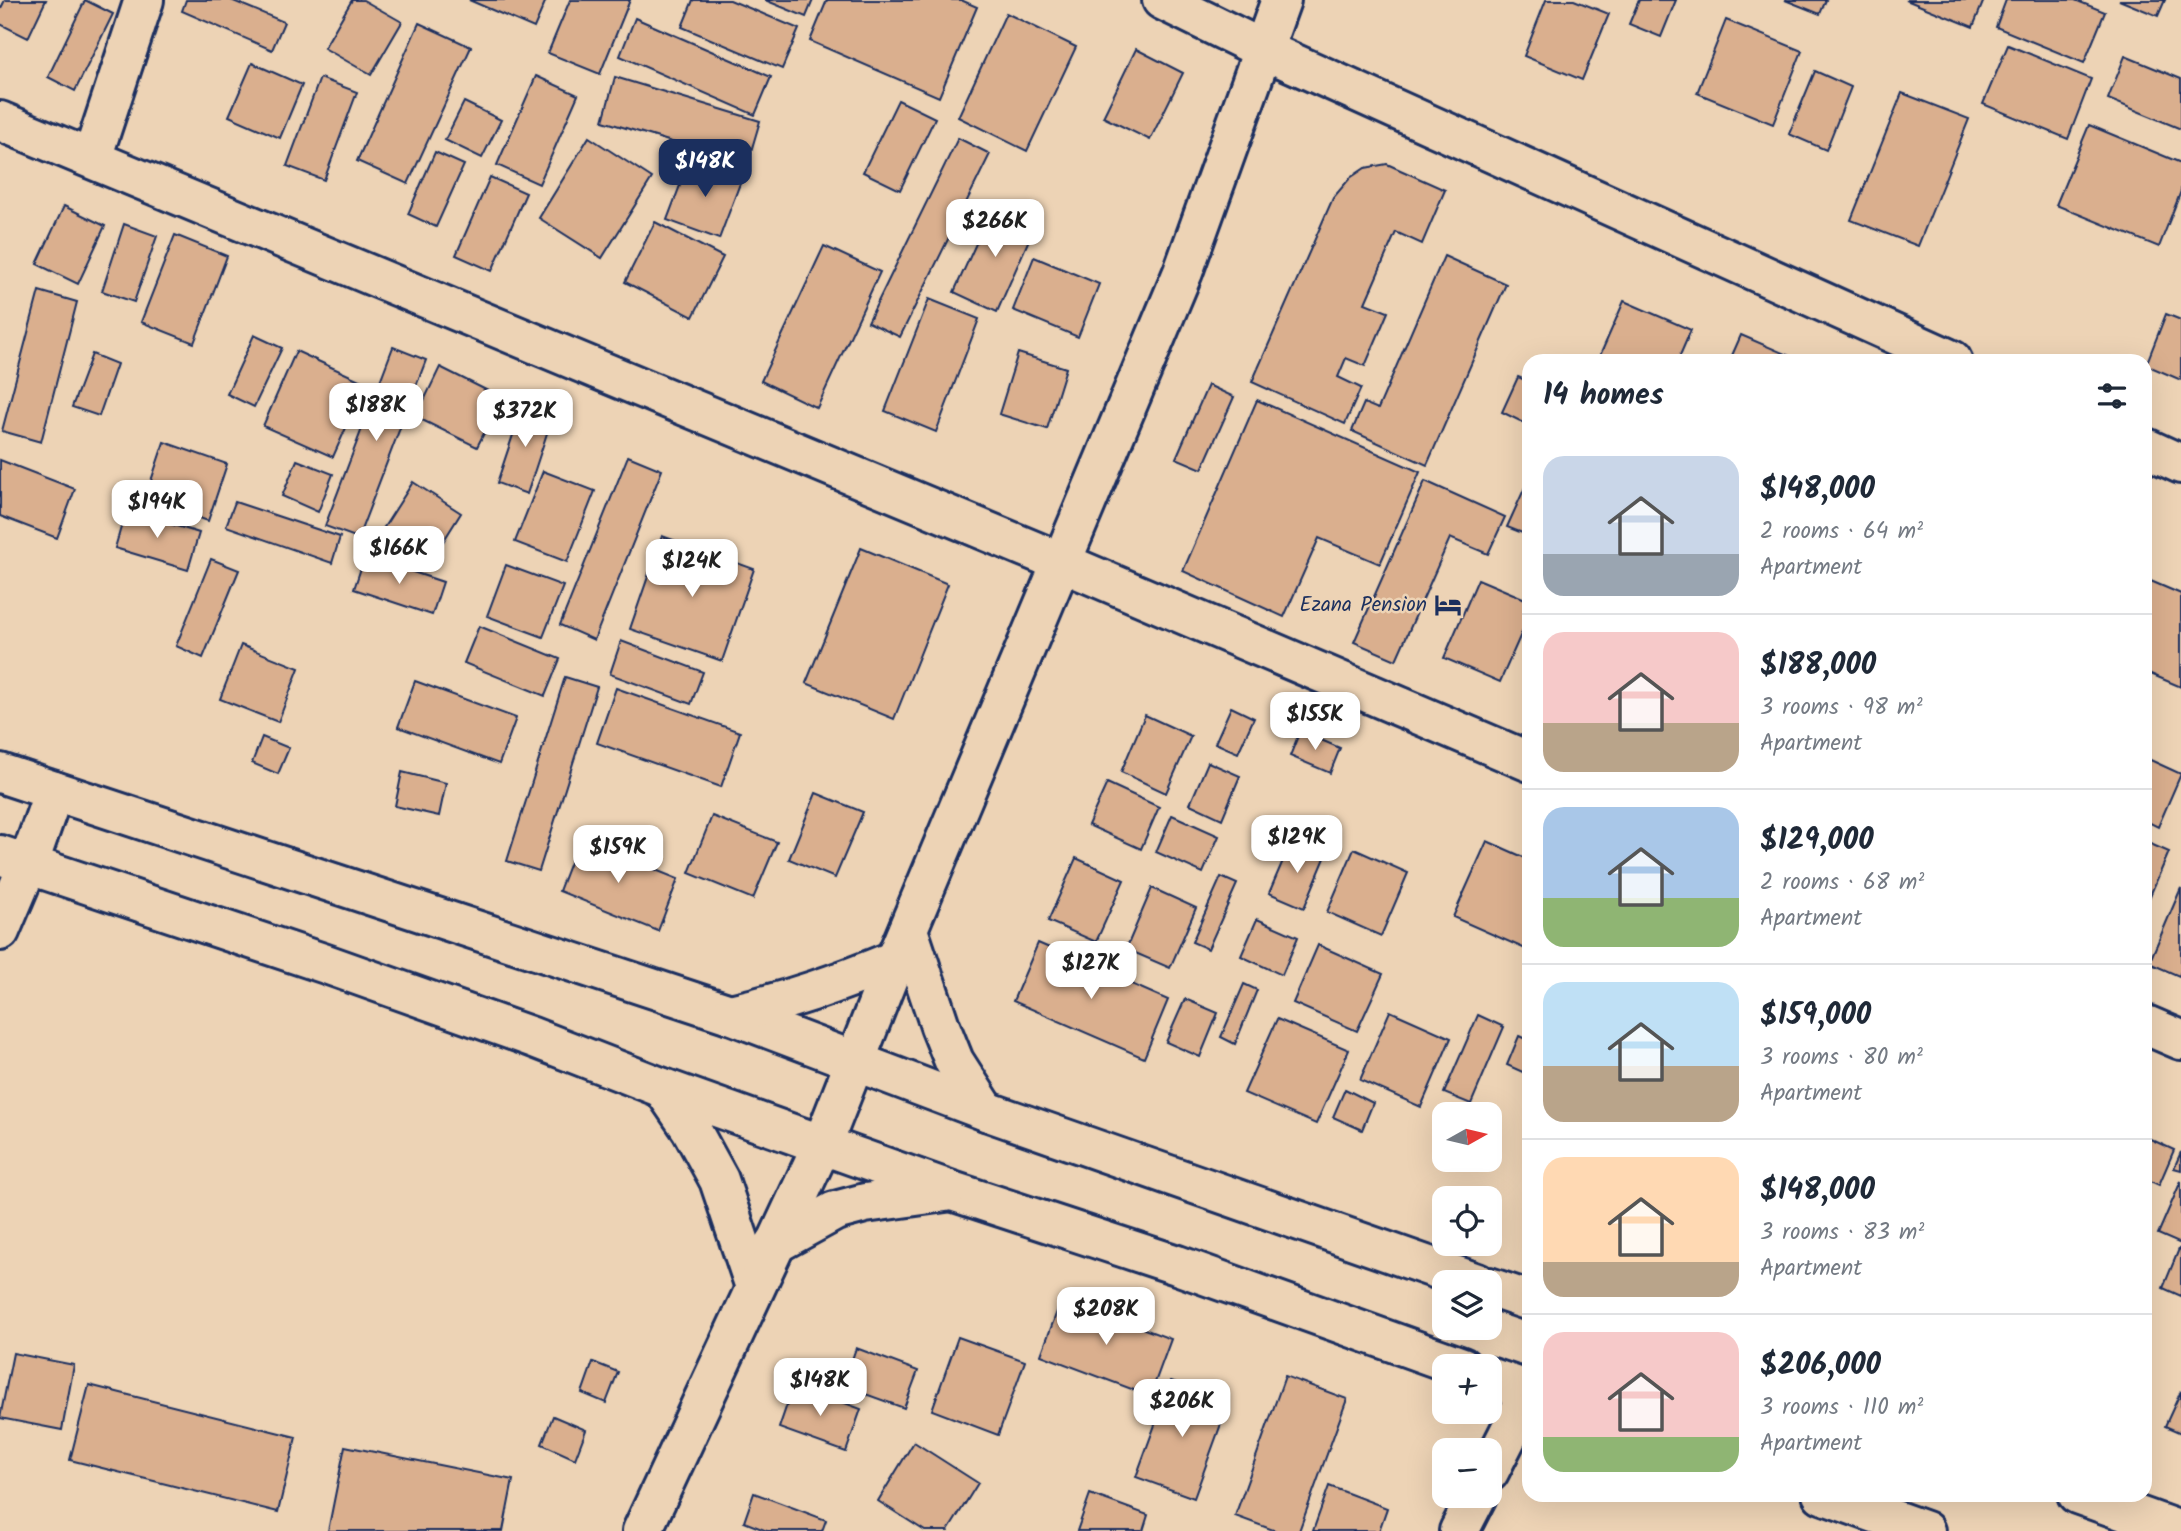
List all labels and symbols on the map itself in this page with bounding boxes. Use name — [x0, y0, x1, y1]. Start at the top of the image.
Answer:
pin: $148K — [656, 140, 754, 199]
pin: $266K — [946, 200, 1044, 259]
pin: $188K — [327, 384, 425, 443]
pin: $372K — [476, 390, 574, 449]
pin: $194K — [108, 480, 206, 540]
pin: $166K — [350, 526, 448, 586]
pin: $124K — [643, 540, 741, 599]
place label: Ezana Pension — [1299, 589, 1427, 622]
hotel icon: Ezana Pension — [1433, 590, 1463, 620]
pin: $155K — [1266, 692, 1364, 752]
pin: $129K — [1248, 816, 1346, 875]
pin: $159K — [569, 826, 667, 885]
pin: $127K — [1042, 942, 1140, 1001]
north arrow — [1432, 1102, 1502, 1172]
pin: $208K — [1057, 1288, 1155, 1347]
pin: $148K — [771, 1358, 869, 1418]
pin: $206K — [1133, 1380, 1231, 1439]

